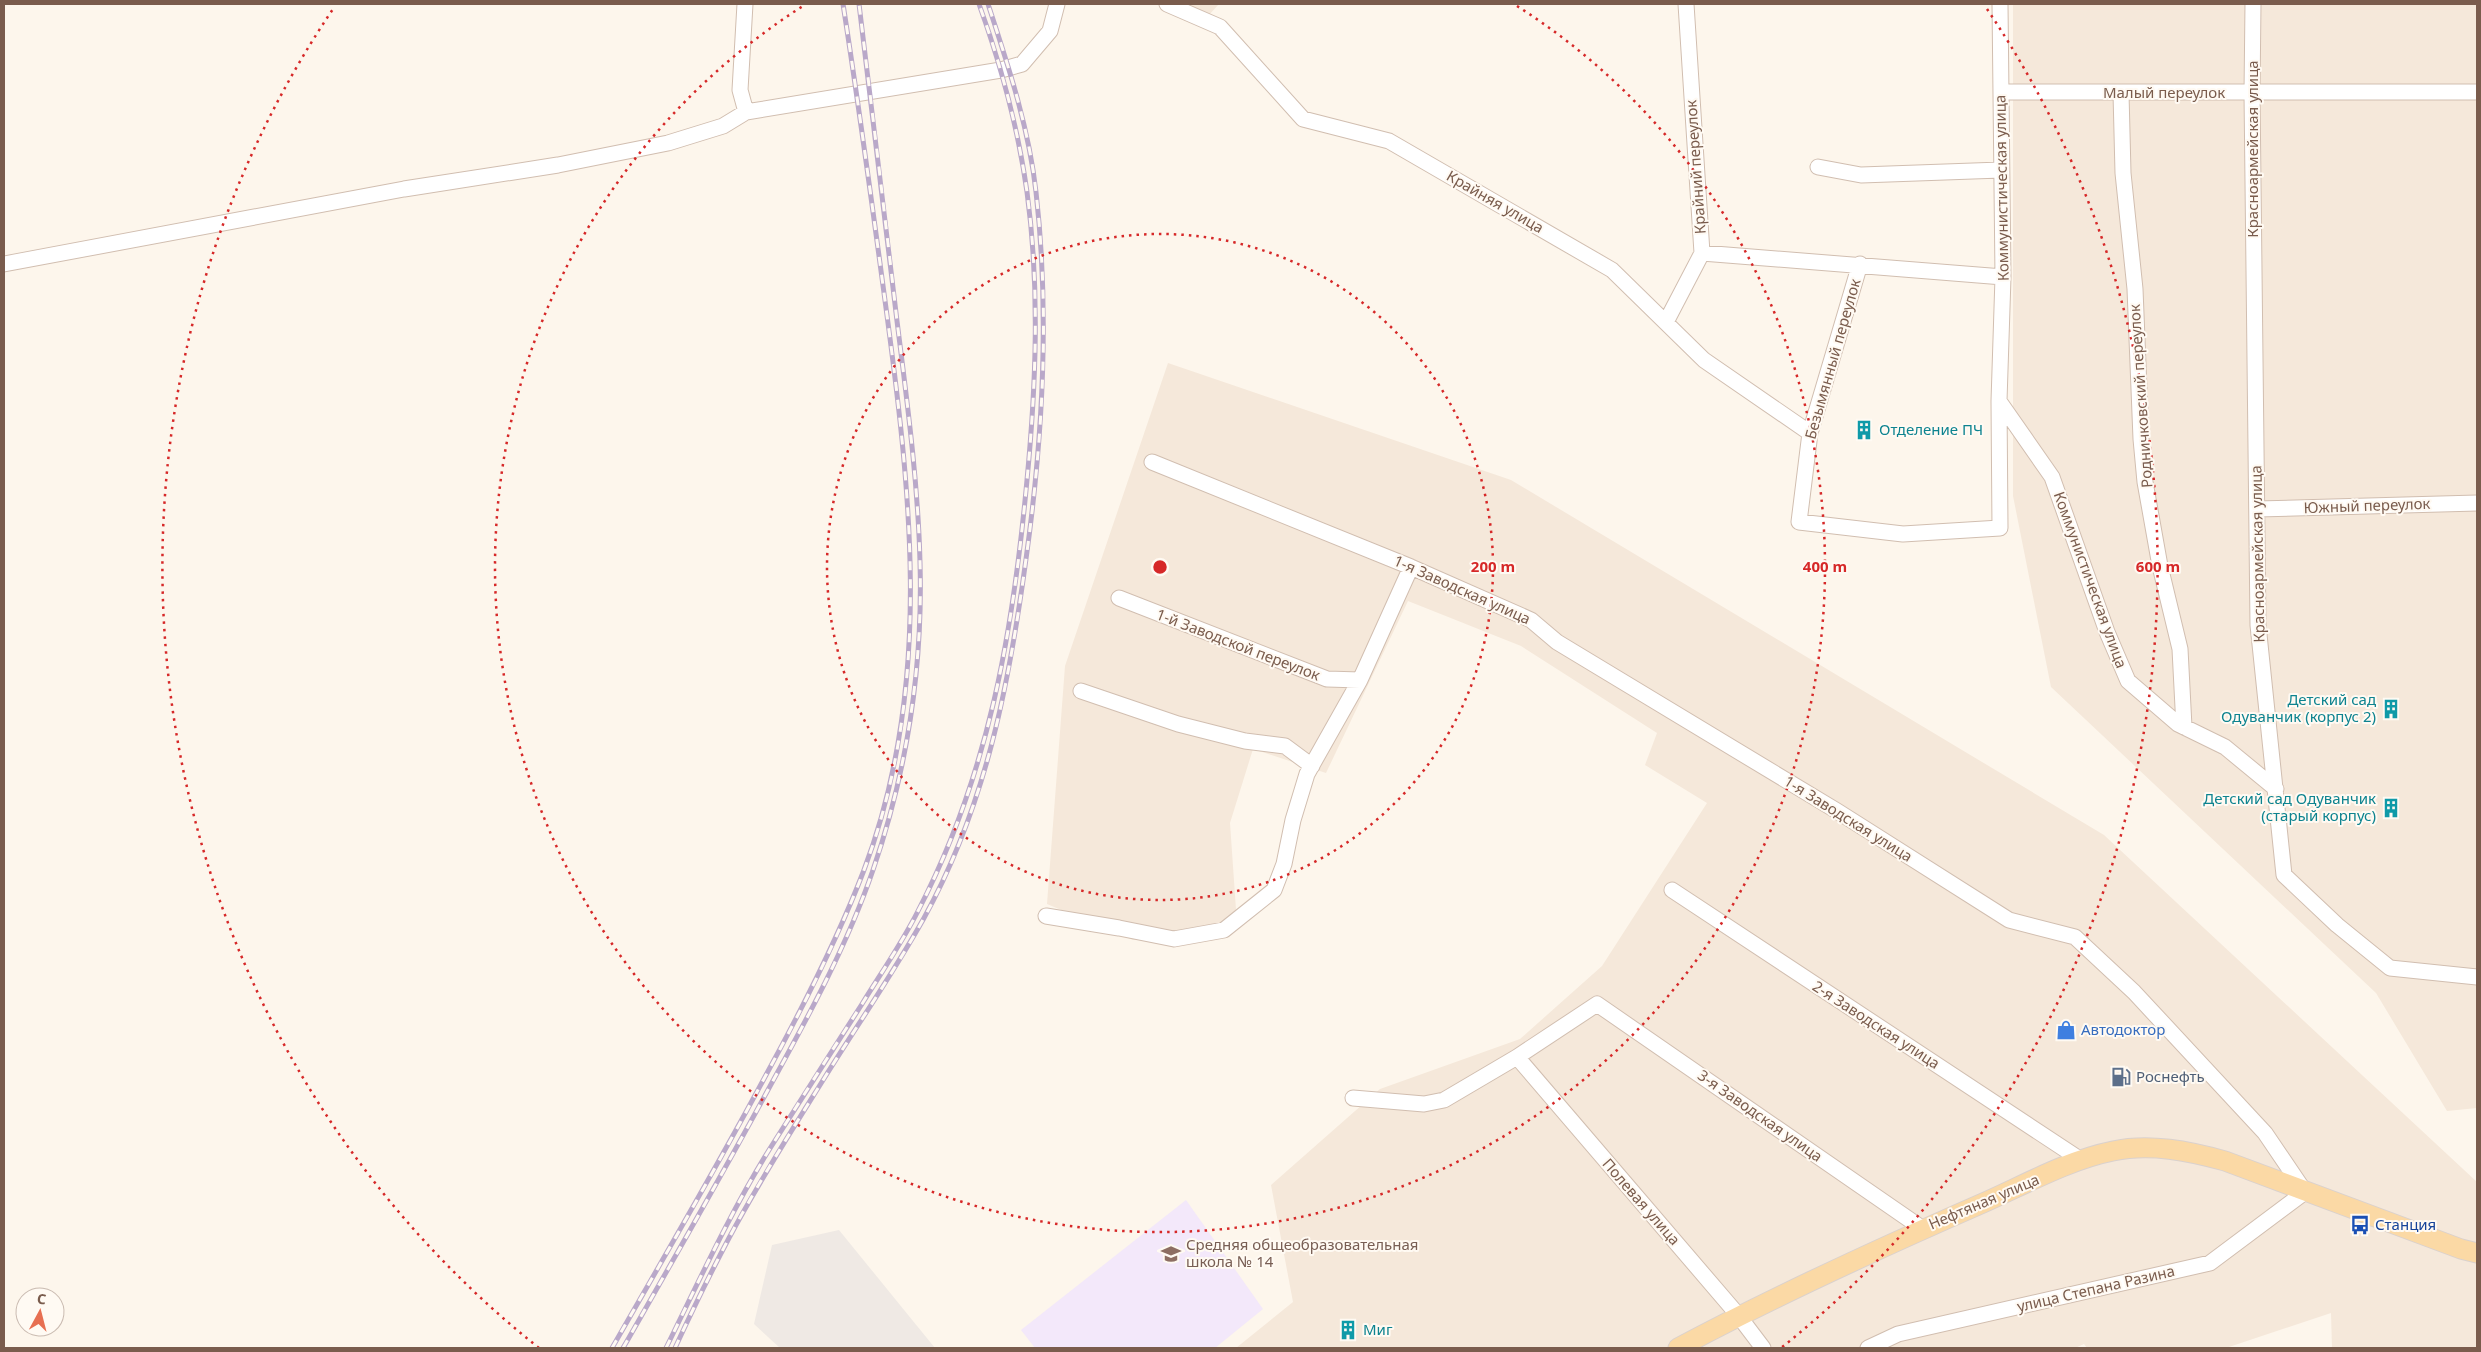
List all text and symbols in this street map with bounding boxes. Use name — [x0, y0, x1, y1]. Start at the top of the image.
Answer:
street label: Красноармейская улица — [2242, 60, 2262, 238]
street label: Малый переулок — [2103, 82, 2225, 102]
street label: Коммунистическая улица — [1989, 95, 2013, 281]
street label: Крайний переулок — [1680, 99, 1710, 235]
street label: Крайняя улица — [1443, 165, 1548, 237]
street label: Безымянный переулок — [1800, 276, 1865, 441]
street label: Родничковский переулок — [2124, 304, 2156, 489]
building icon: Отделение ПЧ — [1853, 419, 1875, 441]
place label: Отделение ПЧ — [1879, 419, 1983, 439]
street label: Красноармейская улица — [2245, 465, 2269, 643]
street label: Коммунистическая улица — [2050, 489, 2132, 671]
street label: Южный переулок — [2303, 493, 2431, 517]
street label: 1-я Заводская улица — [1391, 550, 1534, 628]
text: 200 m — [1471, 556, 1515, 576]
text: 400 m — [1803, 556, 1847, 576]
text: 600 m — [2136, 556, 2180, 576]
centre of rings — [1151, 558, 1169, 576]
street label: 1-й Заводской переулок — [1154, 604, 1323, 685]
place label: Детский сад Одуванчик (корпус 2) — [2221, 689, 2376, 726]
building icon: Детский сад Одуванчик (корпус 2) — [2380, 698, 2402, 720]
street label: 1-я Заводская улица — [1781, 771, 1916, 866]
place label: Детский сад Одуванчик (старый корпус) — [2203, 788, 2376, 825]
building icon: Детский сад Одуванчик (старый корпус) — [2380, 797, 2402, 819]
street label: 2-я Заводская улица — [1809, 976, 1944, 1073]
shop icon: Автодоктор — [2055, 1019, 2077, 1041]
place label: Автодоктор — [2081, 1019, 2165, 1039]
street label: 3-я Заводская улица — [1694, 1065, 1827, 1166]
fuel station icon: Роснефть — [2110, 1066, 2132, 1088]
place label: Роснефть — [2136, 1066, 2205, 1086]
street label: Полевая улица — [1598, 1154, 1685, 1249]
street label: Нефтяная улица — [1925, 1169, 2042, 1233]
bus stop icon: Станция — [2349, 1214, 2371, 1236]
place label: Станция — [2375, 1214, 2436, 1234]
place label: Средняя общеобразовательная школа № 14 — [1186, 1234, 1418, 1271]
school or university icon: Средняя общеобразовательная школа № 14 — [1160, 1243, 1182, 1265]
street label: улица Степана Разина — [2015, 1260, 2177, 1316]
north arrow — [15, 1287, 65, 1337]
text: С — [36, 1289, 47, 1309]
building icon: Миг — [1337, 1319, 1359, 1341]
place label: Миг — [1363, 1319, 1393, 1339]

